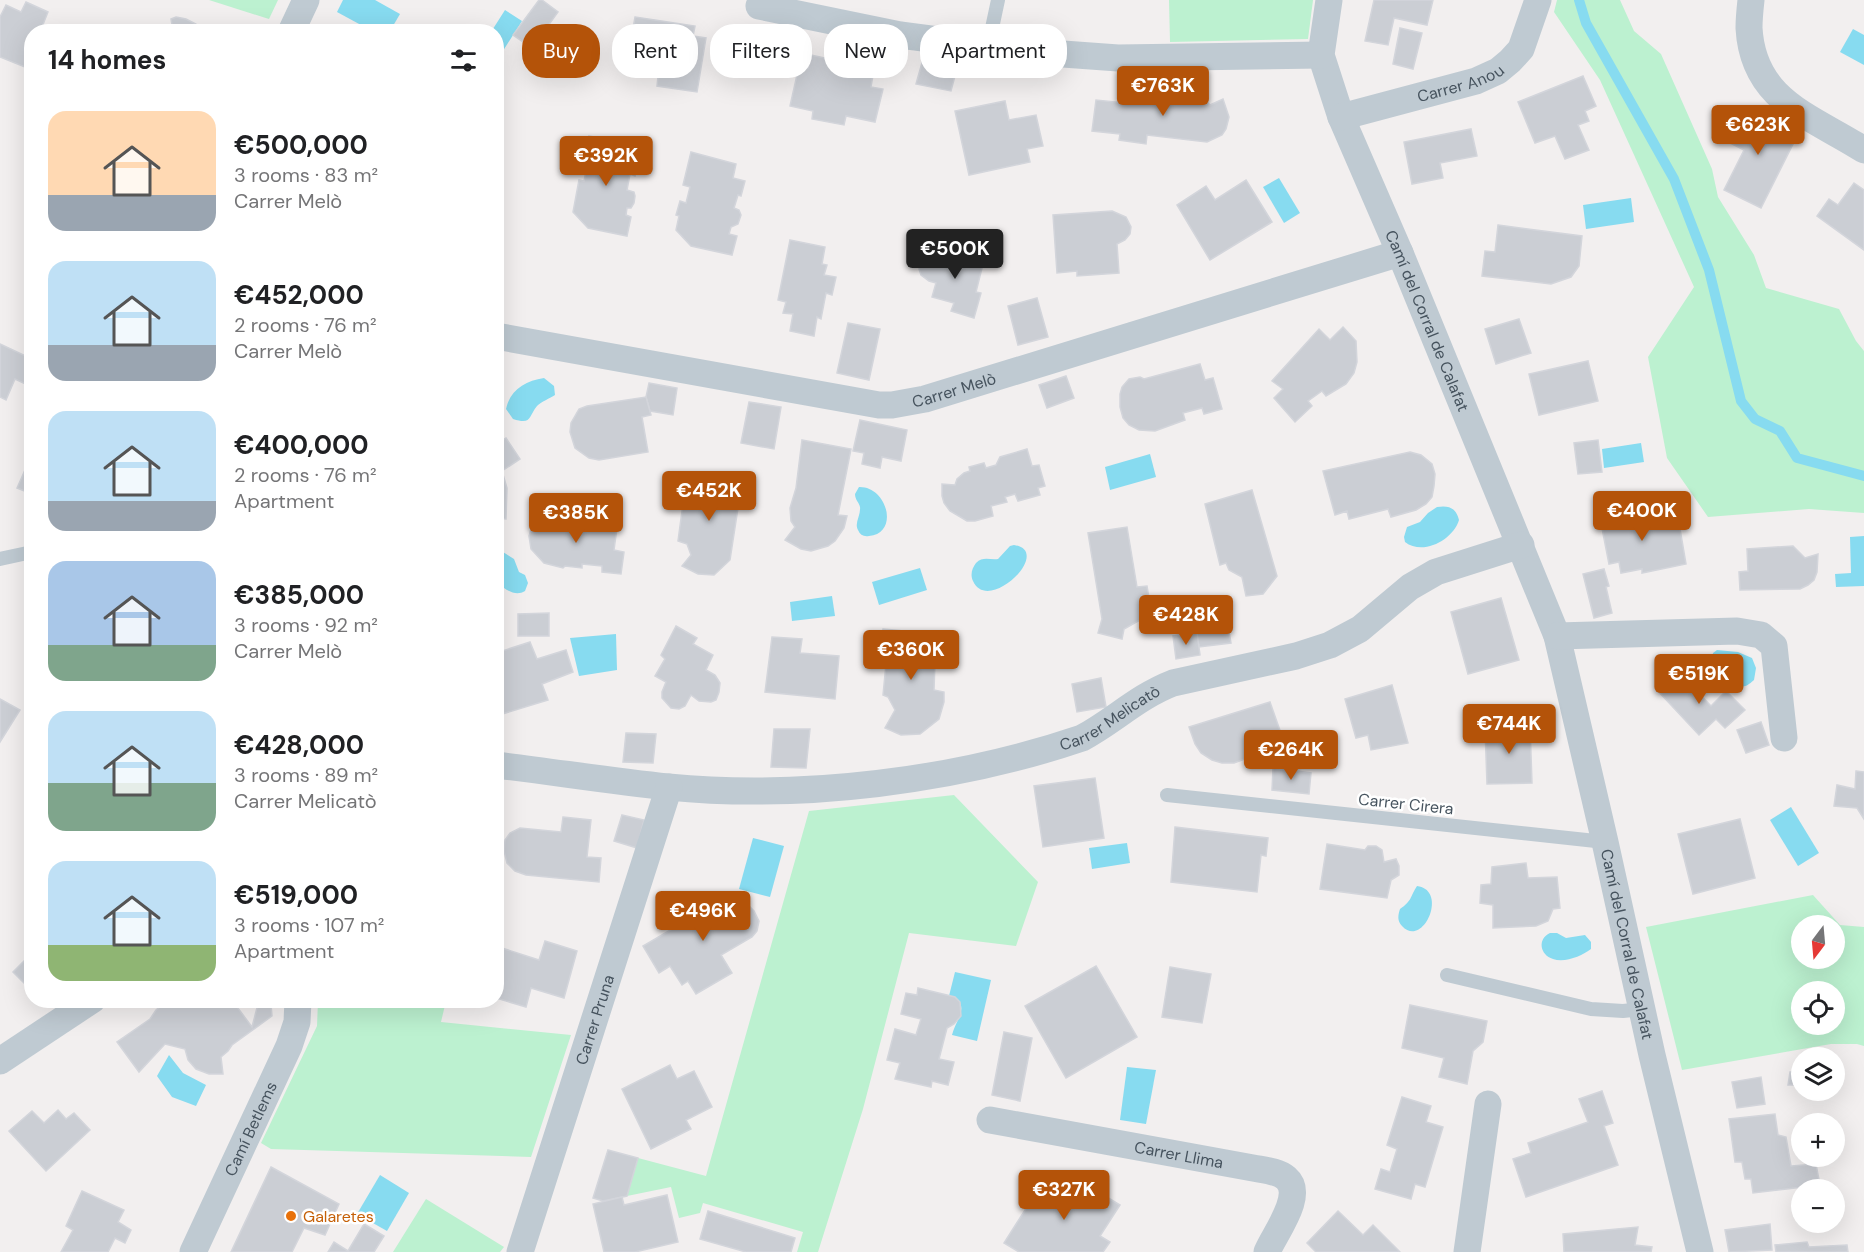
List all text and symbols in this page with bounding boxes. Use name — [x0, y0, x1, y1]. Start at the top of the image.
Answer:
chip: Buy — [522, 24, 600, 78]
chip: Rent — [612, 24, 698, 78]
chip: Filters — [710, 24, 812, 78]
chip: New — [824, 24, 908, 78]
chip: Apartment — [920, 24, 1067, 78]
text: 14 homes — [48, 43, 166, 77]
icon: filters — [447, 44, 480, 77]
street label: Carrer Anou — [1415, 60, 1508, 107]
pin: €763K — [1121, 66, 1205, 117]
text: €763K — [1131, 72, 1195, 98]
pin: €623K — [1716, 105, 1800, 156]
text: €623K — [1726, 111, 1790, 137]
text: €500,000 — [234, 128, 368, 162]
icon: home — [96, 135, 168, 207]
pin: €392K — [564, 136, 648, 187]
text: €392K — [574, 142, 638, 168]
text: 3 rooms · 83 m² — [234, 162, 378, 188]
text: Carrer Melò — [234, 188, 342, 214]
street label: Camí del Corral de Calafat — [1381, 227, 1474, 415]
pin: €500K — [913, 229, 997, 280]
text: €500K — [920, 235, 990, 261]
text: €452,000 — [234, 278, 364, 312]
icon: home — [96, 285, 168, 357]
text: 2 rooms · 76 m² — [234, 312, 377, 338]
text: Carrer Melò — [234, 338, 342, 364]
street label: Carrer Melò — [910, 367, 998, 412]
text: €400,000 — [234, 428, 369, 462]
icon: home — [96, 435, 168, 507]
text: 2 rooms · 76 m² — [234, 462, 377, 488]
pin: €452K — [667, 471, 751, 522]
text: €452K — [676, 477, 742, 503]
text: Apartment — [234, 488, 334, 514]
pin: €400K — [1600, 491, 1684, 542]
pin: €385K — [534, 493, 618, 544]
text: €400K — [1607, 497, 1677, 523]
text: €385K — [543, 499, 609, 525]
text: €385,000 — [234, 578, 364, 612]
icon: home — [96, 585, 168, 657]
pin: €428K — [1144, 595, 1228, 646]
text: €428K — [1153, 601, 1219, 627]
text: 3 rooms · 92 m² — [234, 612, 378, 638]
pin: €360K — [869, 630, 953, 681]
text: €360K — [877, 636, 945, 662]
text: Carrer Melò — [234, 638, 342, 664]
pin: €519K — [1657, 654, 1741, 705]
text: €519K — [1668, 660, 1730, 686]
street label: Carrer Melicatò — [1057, 680, 1164, 755]
pin: €744K — [1467, 704, 1551, 755]
text: €744K — [1477, 710, 1541, 736]
text: €428,000 — [234, 728, 364, 762]
pin: €264K — [1249, 730, 1333, 781]
icon: home — [96, 735, 168, 807]
text: €264K — [1258, 736, 1324, 762]
text: 3 rooms · 89 m² — [234, 762, 378, 788]
text: Carrer Melicatò — [234, 788, 377, 814]
street label: Carrer Cirera — [1357, 789, 1455, 819]
street label: Camí del Corral de Calafat — [1596, 847, 1659, 1041]
text: €519,000 — [234, 878, 358, 912]
icon: home — [96, 885, 168, 957]
pin: €496K — [661, 891, 745, 942]
text: €496K — [669, 897, 737, 923]
text: 3 rooms · 107 m² — [234, 912, 384, 938]
north arrow — [1791, 915, 1845, 969]
map controls — [1791, 915, 1845, 1233]
text: Apartment — [234, 938, 334, 964]
street label: Carrer Pruna — [570, 972, 619, 1067]
button: locate — [1791, 981, 1845, 1035]
button: layers — [1791, 1047, 1845, 1101]
street label: Camí Betlems — [219, 1078, 282, 1179]
button: + — [1791, 1113, 1845, 1167]
street label: Carrer Llima — [1133, 1136, 1225, 1173]
pin: €327K — [1022, 1170, 1106, 1221]
text: €327K — [1032, 1176, 1096, 1202]
button: − — [1791, 1179, 1845, 1233]
place label: Galaretes — [303, 1206, 374, 1227]
marker: Galaretes — [284, 1209, 298, 1223]

